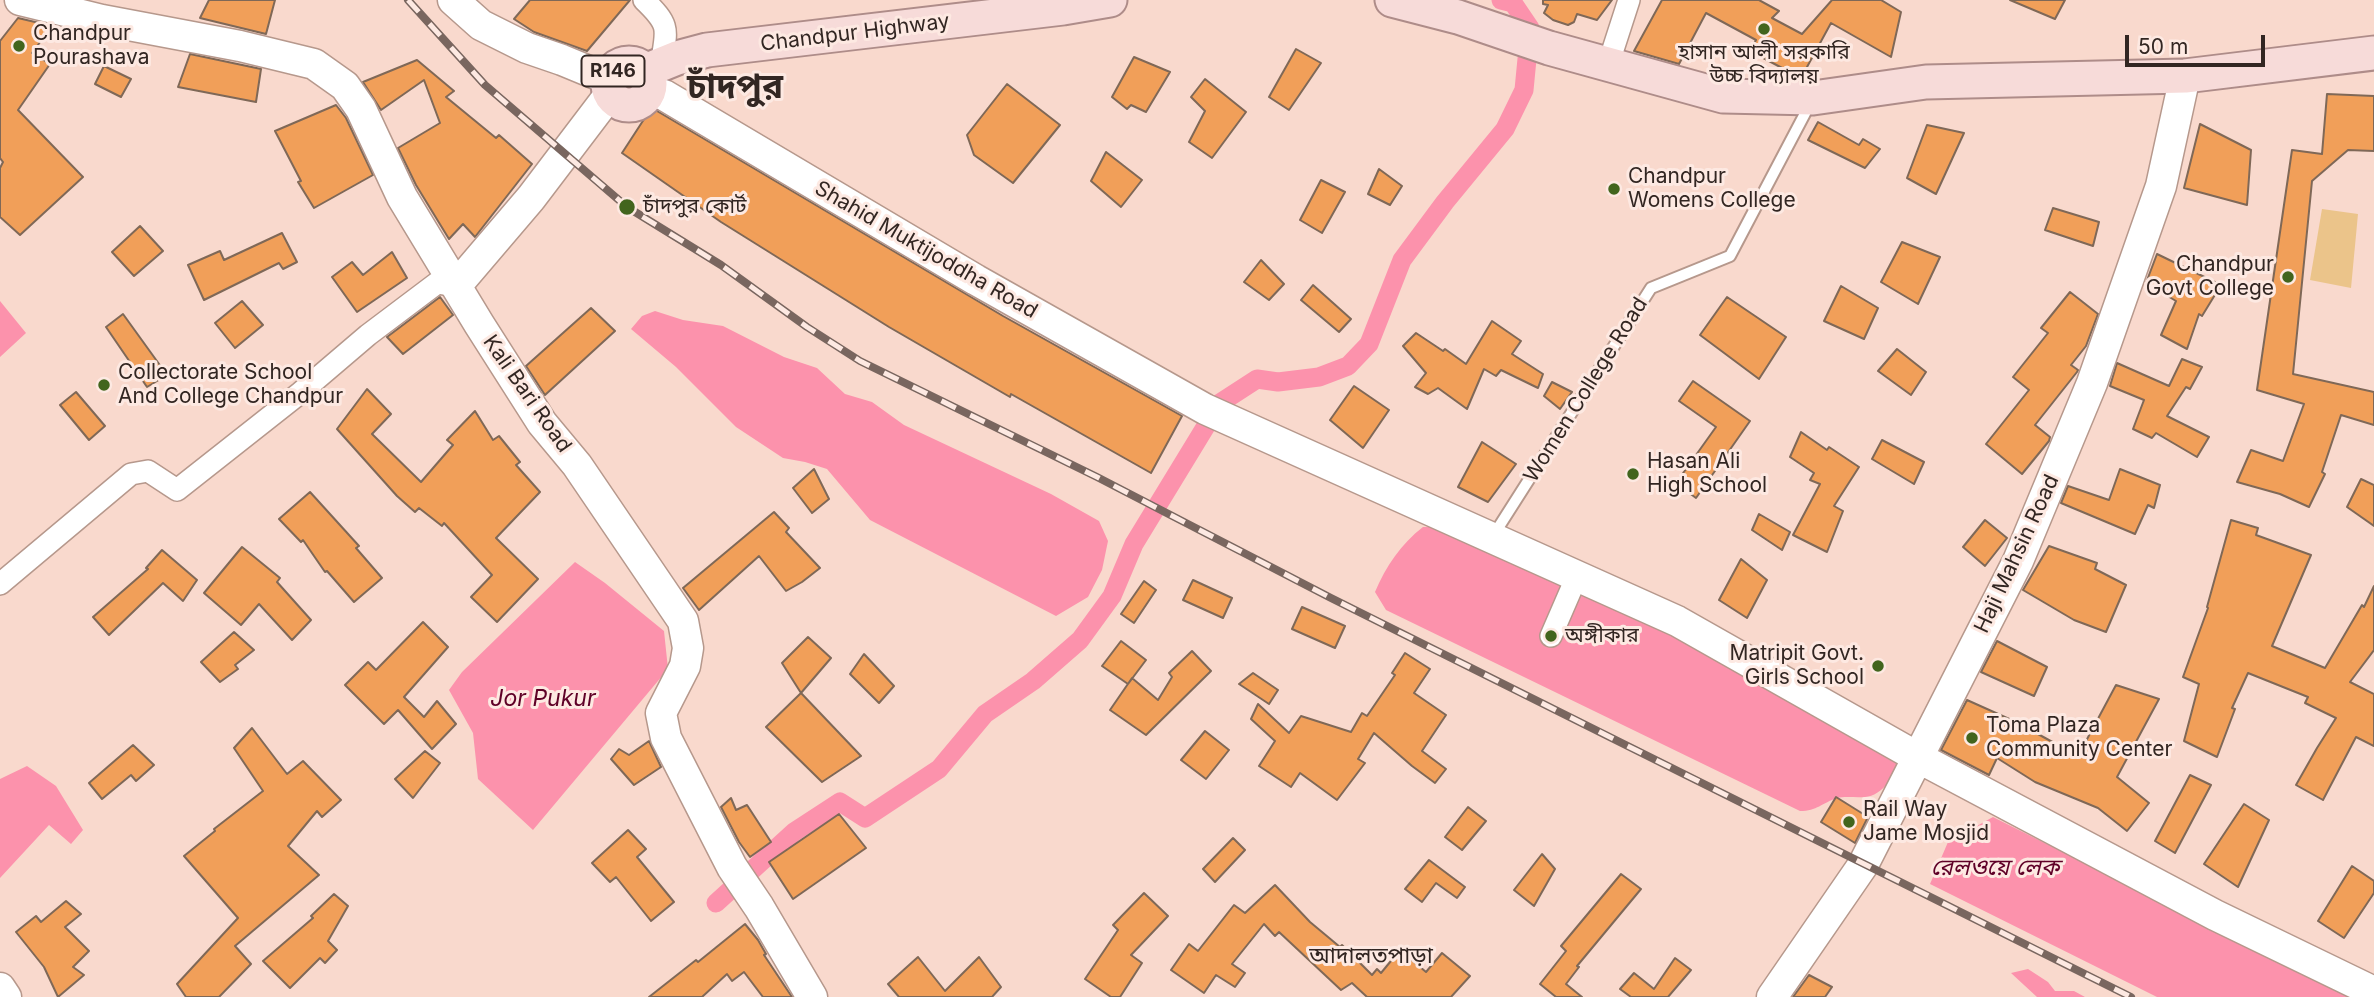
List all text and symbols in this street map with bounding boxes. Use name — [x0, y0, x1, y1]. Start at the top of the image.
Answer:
street label: Chandpur Highway — [759, 9, 951, 57]
place label: Chandpur Pourashava — [33, 21, 149, 71]
marker: হাসান আলী সরকারি উচ্চ বিদ্যালয় — [1756, 21, 1772, 37]
scale bar — [2129, 21, 2269, 65]
text: 50 m — [2138, 34, 2188, 59]
marker: Chandpur Pourashava — [11, 38, 27, 54]
place label: হাসান আলী সরকারি উচ্চ বিদ্যালয় — [1678, 40, 1850, 90]
road number: R146 — [582, 55, 644, 86]
district label: চাঁদপুর — [687, 66, 783, 108]
place label: Chandpur Womens College — [1628, 164, 1796, 214]
street label: Shahid Muktijoddha Road — [810, 176, 1042, 324]
marker: Chandpur Womens College — [1606, 181, 1622, 197]
place label: চাঁদপুর কোর্ট — [643, 194, 747, 220]
marker: চাঁদপুর কোর্ট — [617, 197, 637, 217]
place label: Chandpur Govt College — [2146, 252, 2274, 302]
marker: Chandpur Govt College — [2280, 269, 2296, 285]
street label: Women College Road — [1519, 293, 1653, 487]
street label: Kali Bari Road — [477, 331, 577, 457]
place label: Collectorate School And College Chandpur — [118, 360, 343, 410]
marker: Collectorate School And College Chandpur — [96, 377, 112, 393]
place label: Hasan Ali High School — [1647, 449, 1767, 499]
marker: Hasan Ali High School — [1625, 466, 1641, 482]
street label: Haji Mahsin Road — [1969, 471, 2065, 637]
place label: অঙ্গীকার — [1565, 623, 1639, 649]
marker: অঙ্গীকার — [1543, 628, 1559, 644]
place label: Matripit Govt. Girls School — [1729, 641, 1864, 691]
marker: Matripit Govt. Girls School — [1870, 658, 1886, 674]
water label: Jor Pukur — [490, 685, 596, 713]
place label: Toma Plaza Community Center — [1986, 713, 2172, 763]
marker: Toma Plaza Community Center — [1964, 730, 1980, 746]
place label: Rail Way Jame Mosjid — [1863, 797, 1989, 847]
marker: Rail Way Jame Mosjid — [1841, 814, 1857, 830]
water label: রেলওয়ে লেক — [1931, 854, 2059, 882]
district label: আদালতপাড়া — [1309, 942, 1433, 970]

